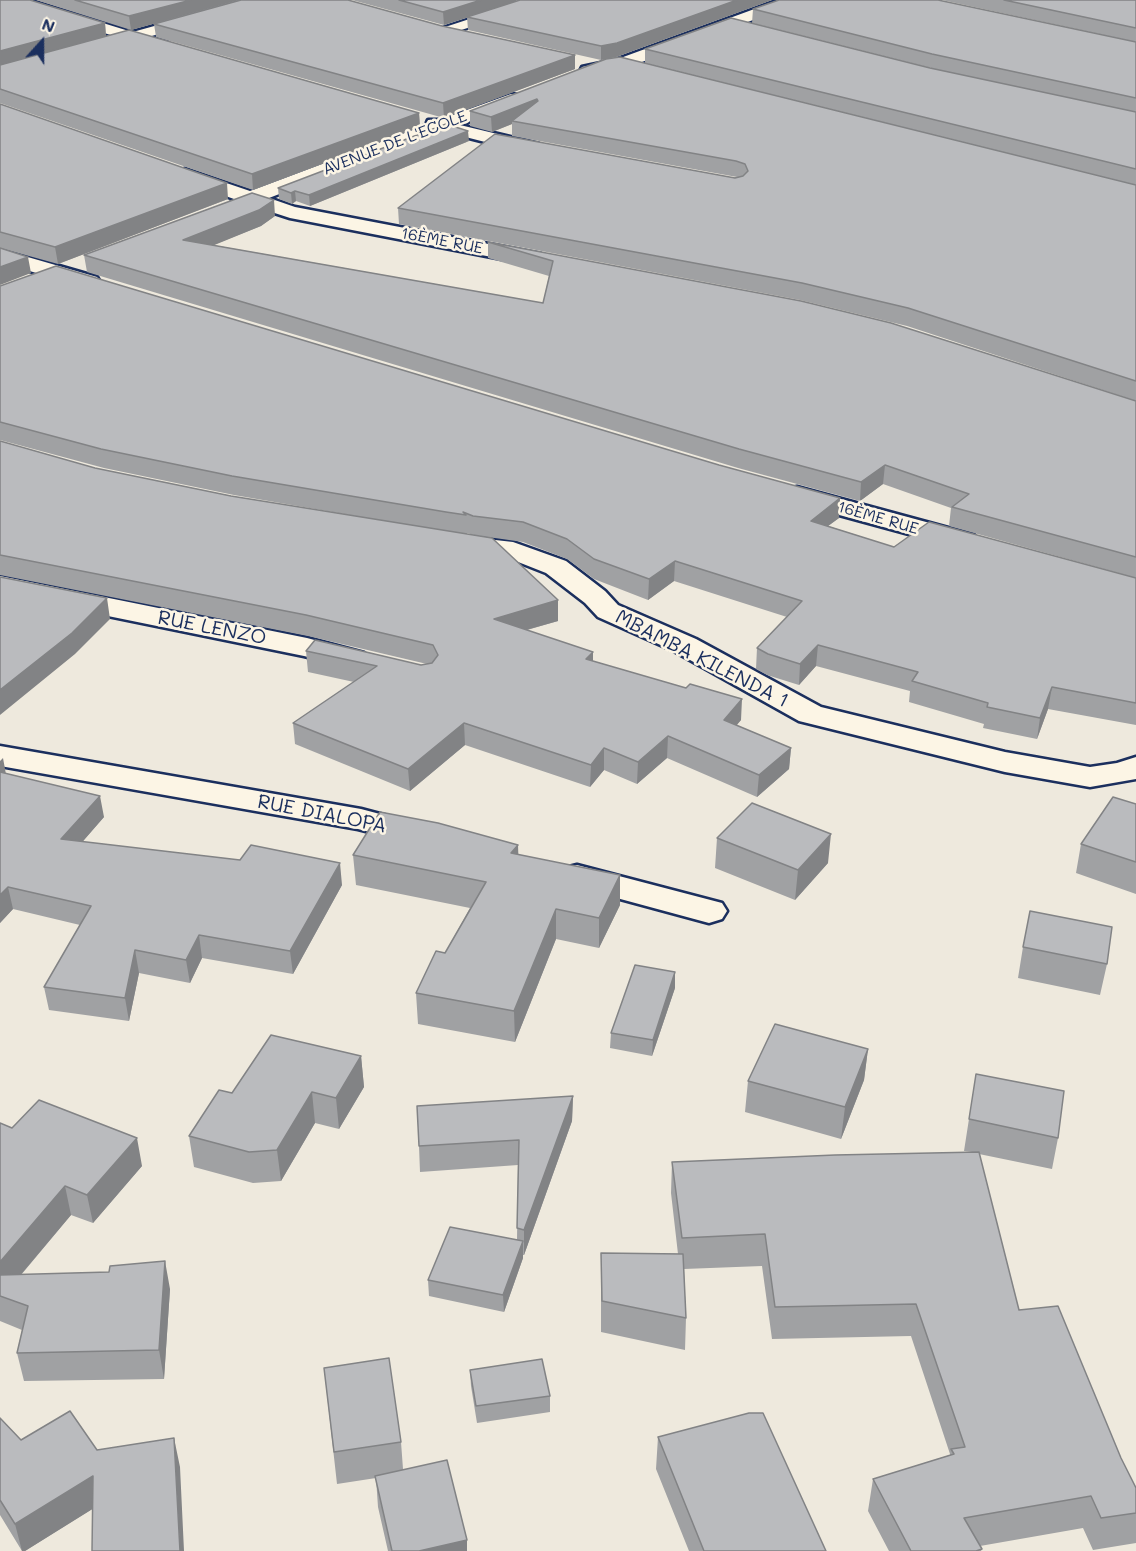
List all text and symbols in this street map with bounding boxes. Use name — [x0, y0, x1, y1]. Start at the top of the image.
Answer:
north arrow — [12, 12, 72, 72]
text: N — [39, 13, 58, 37]
street label: AVENUE DE L'ECOLE — [320, 107, 470, 179]
street label: 16ÈME RUE — [399, 224, 485, 258]
street label: 16ÈME RUE — [835, 497, 921, 539]
street label: MBAMBA KILENDA 1 — [611, 605, 793, 713]
street label: RUE LENZO — [156, 606, 268, 650]
street label: RUE DIALOPA — [255, 790, 389, 838]

